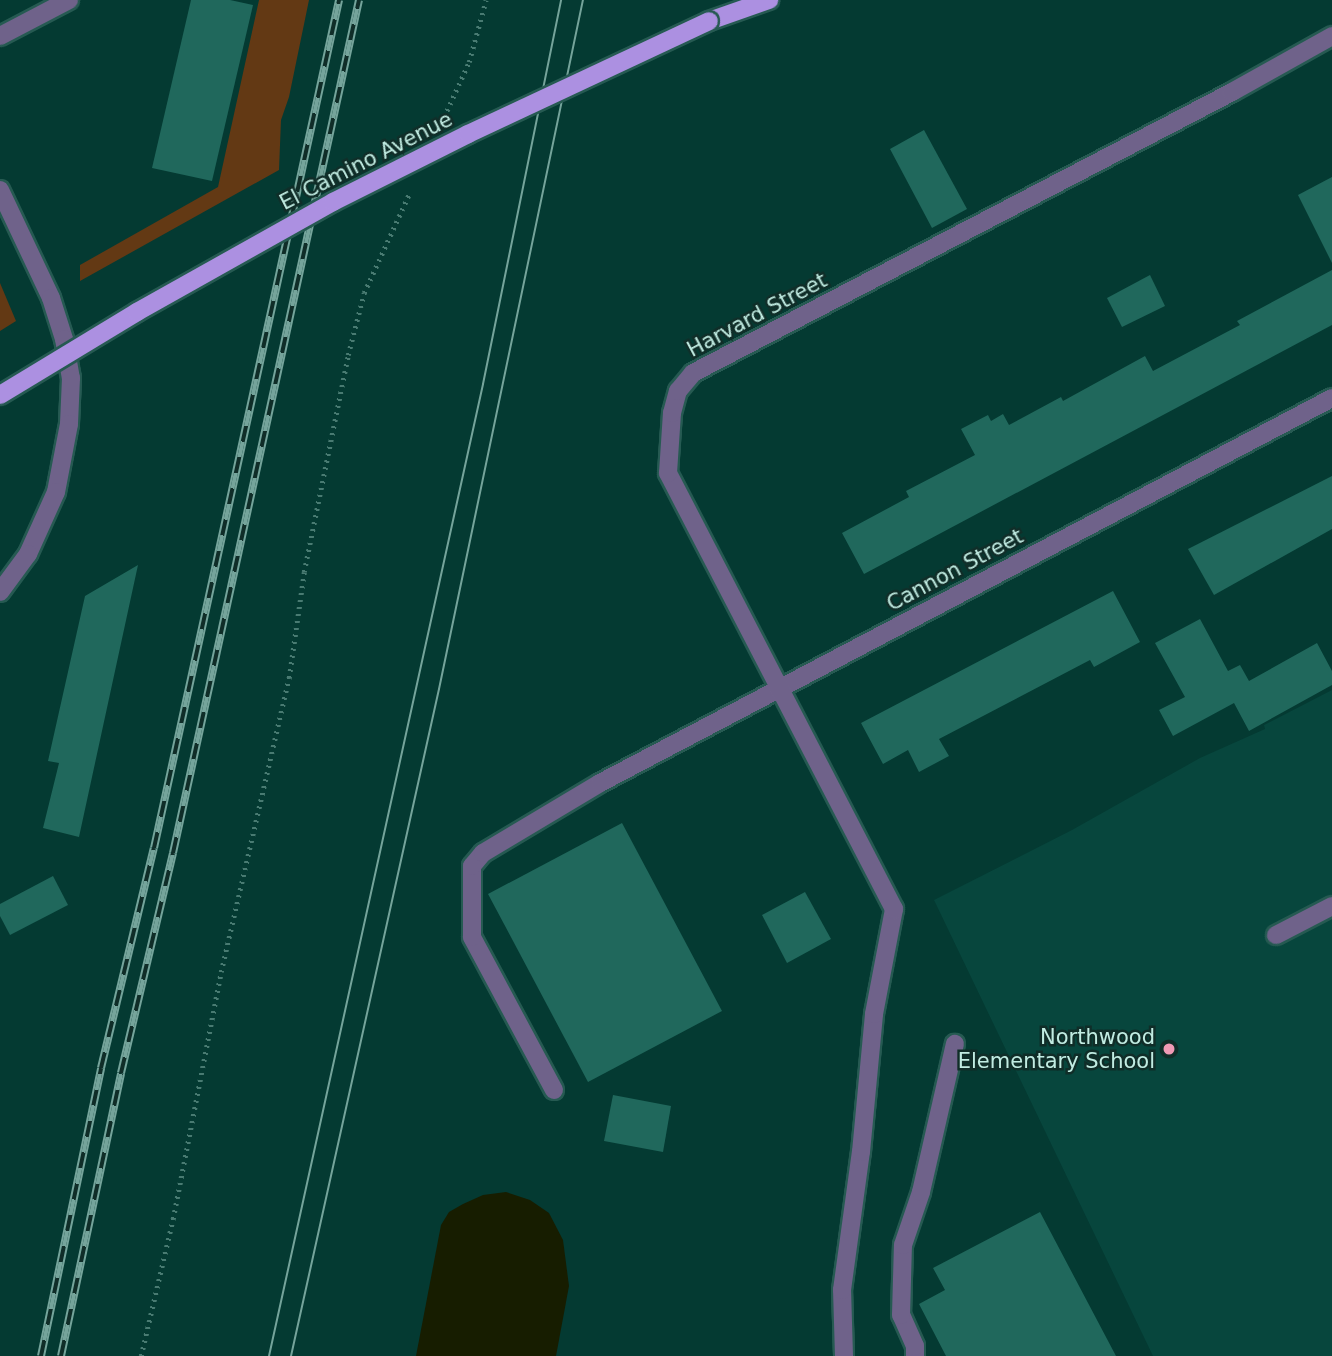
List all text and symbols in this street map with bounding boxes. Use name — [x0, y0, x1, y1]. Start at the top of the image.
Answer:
street label: El Camino Avenue — [275, 107, 457, 215]
street label: Harvard Street — [683, 268, 831, 362]
street label: Cannon Street — [883, 523, 1027, 617]
place label: Northwood Elementary School — [958, 1024, 1155, 1074]
marker: Northwood Elementary School — [1161, 1041, 1177, 1057]

